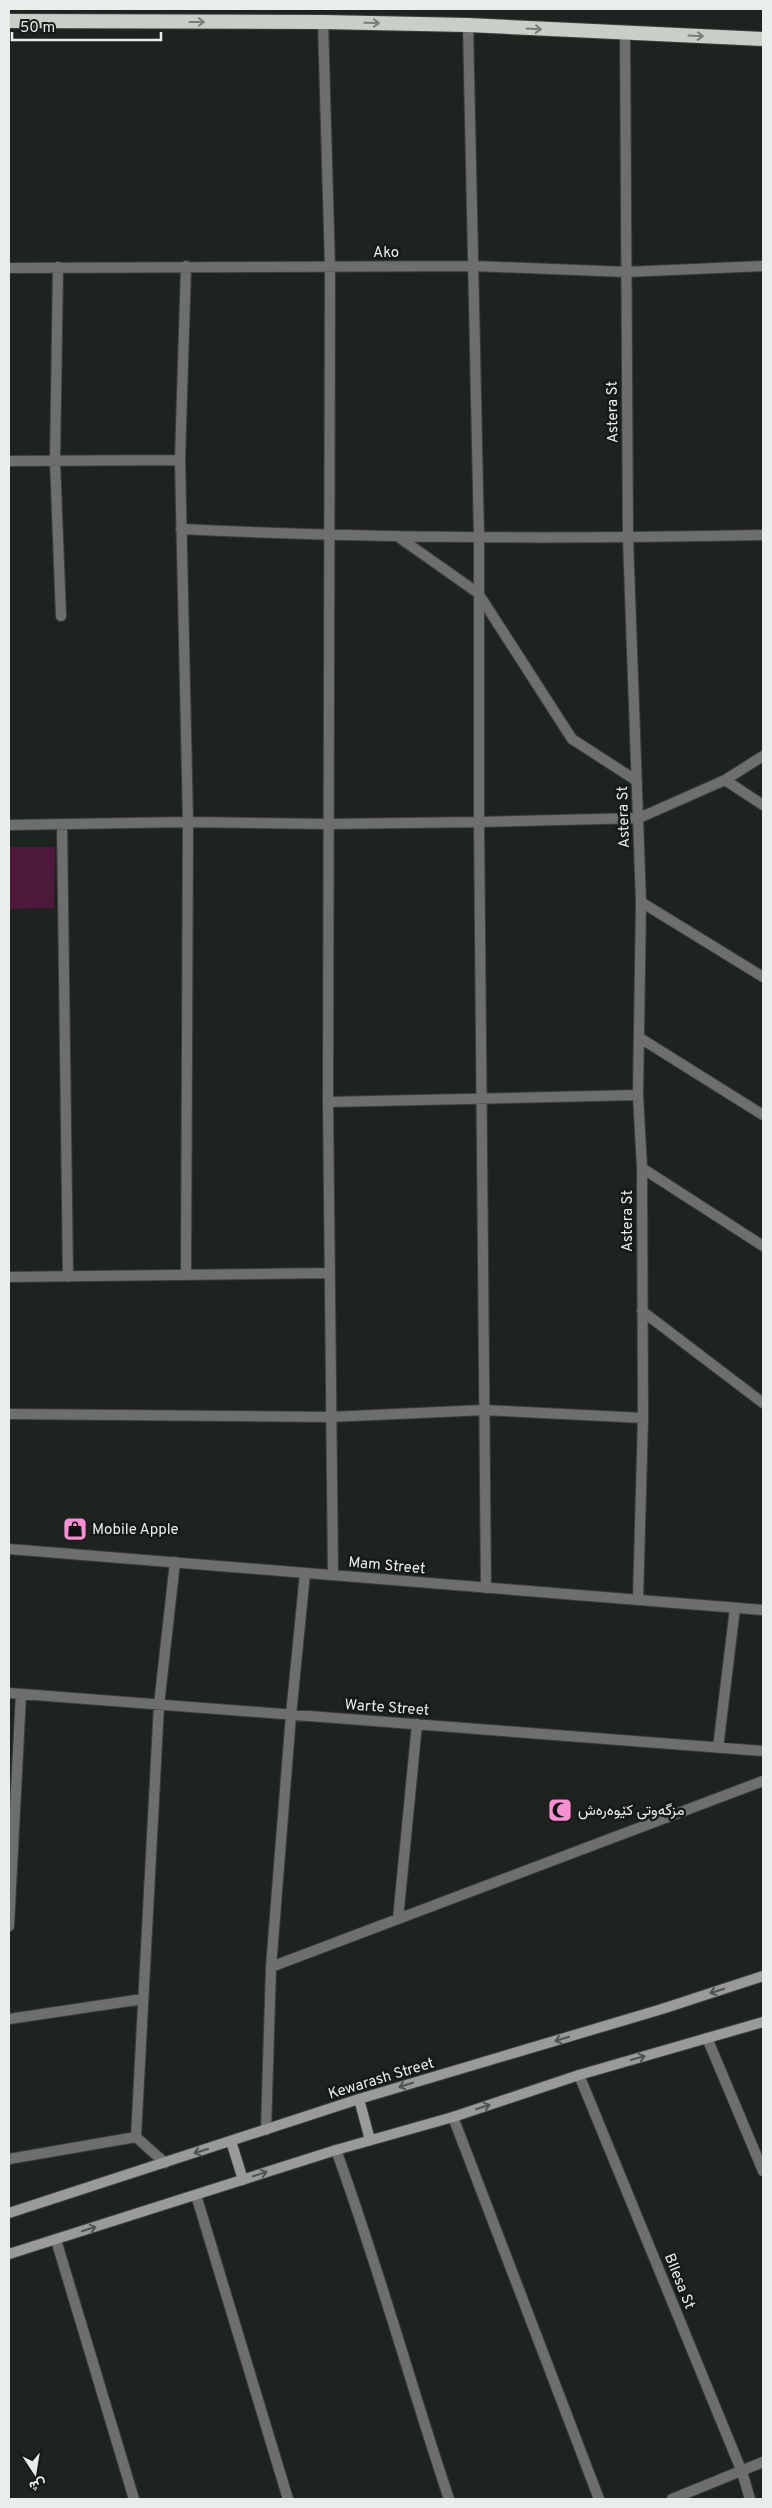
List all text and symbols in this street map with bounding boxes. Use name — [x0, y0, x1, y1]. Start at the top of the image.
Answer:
scale bar — [12, 10, 161, 42]
one-way arrow — [189, 17, 205, 27]
one-way arrow — [363, 18, 379, 28]
text: 50 m — [20, 19, 55, 38]
one-way arrow — [526, 24, 542, 33]
one-way arrow — [688, 32, 704, 41]
street label: Ako — [373, 244, 399, 263]
street label: Astera St — [603, 381, 624, 443]
street label: Astera St — [614, 786, 635, 848]
street label: Astera St — [619, 1190, 638, 1252]
shop icon: Mobile Apple — [62, 1516, 88, 1542]
place label: Mobile Apple — [92, 1521, 179, 1540]
street label: Mam Street — [348, 1554, 426, 1579]
street label: Warte Street — [344, 1696, 430, 1721]
mosque icon: مزگەوتی کێوەرەش — [547, 1797, 573, 1823]
place label: مزگەوتی کێوەرەش — [578, 1802, 685, 1821]
one-way arrow — [710, 1987, 725, 1996]
one-way arrow — [554, 2034, 570, 2044]
one-way arrow — [629, 2052, 645, 2062]
street label: Kewarash Street — [326, 2054, 437, 2105]
one-way arrow — [398, 2081, 414, 2091]
one-way arrow — [474, 2102, 490, 2111]
one-way arrow — [194, 2147, 210, 2156]
one-way arrow — [252, 2169, 268, 2179]
one-way arrow — [80, 2224, 96, 2234]
street label: Bllesa St — [659, 2251, 698, 2312]
north arrow — [10, 2448, 60, 2498]
text: ش — [27, 2474, 47, 2494]

